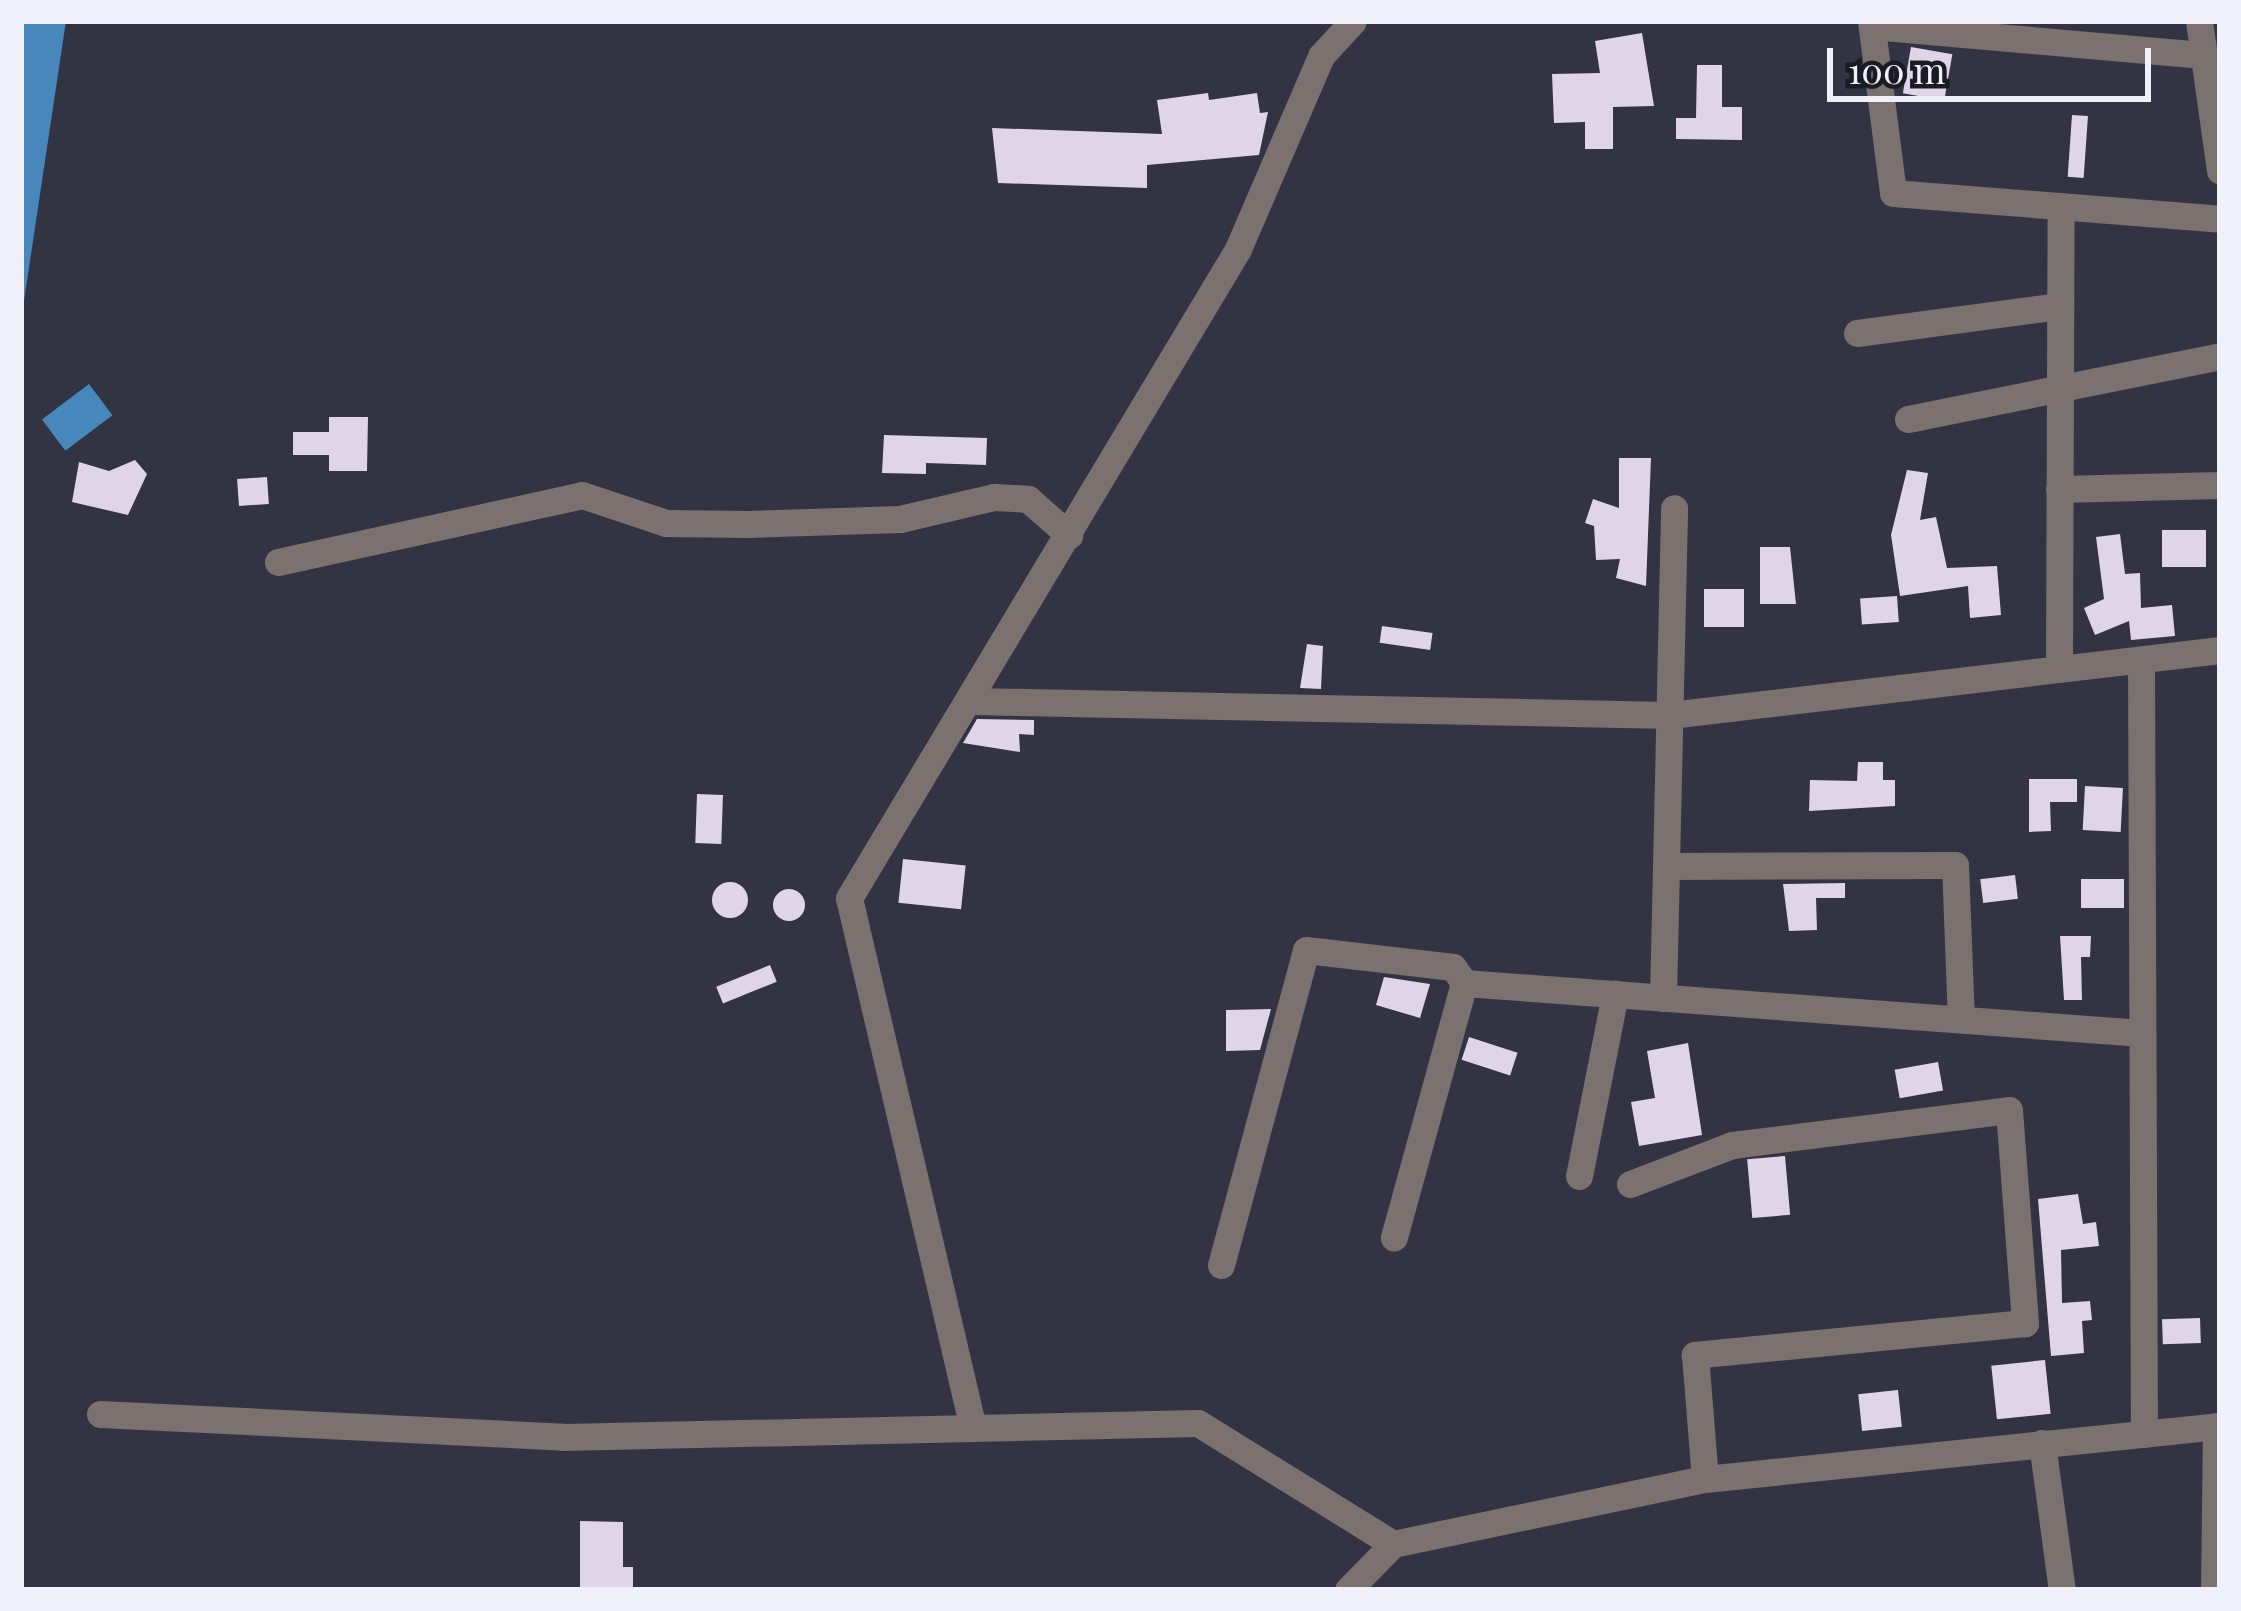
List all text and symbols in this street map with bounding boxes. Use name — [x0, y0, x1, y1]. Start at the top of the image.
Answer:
scale bar — [1833, 24, 2157, 98]
text: 100 m — [1848, 45, 1945, 93]

